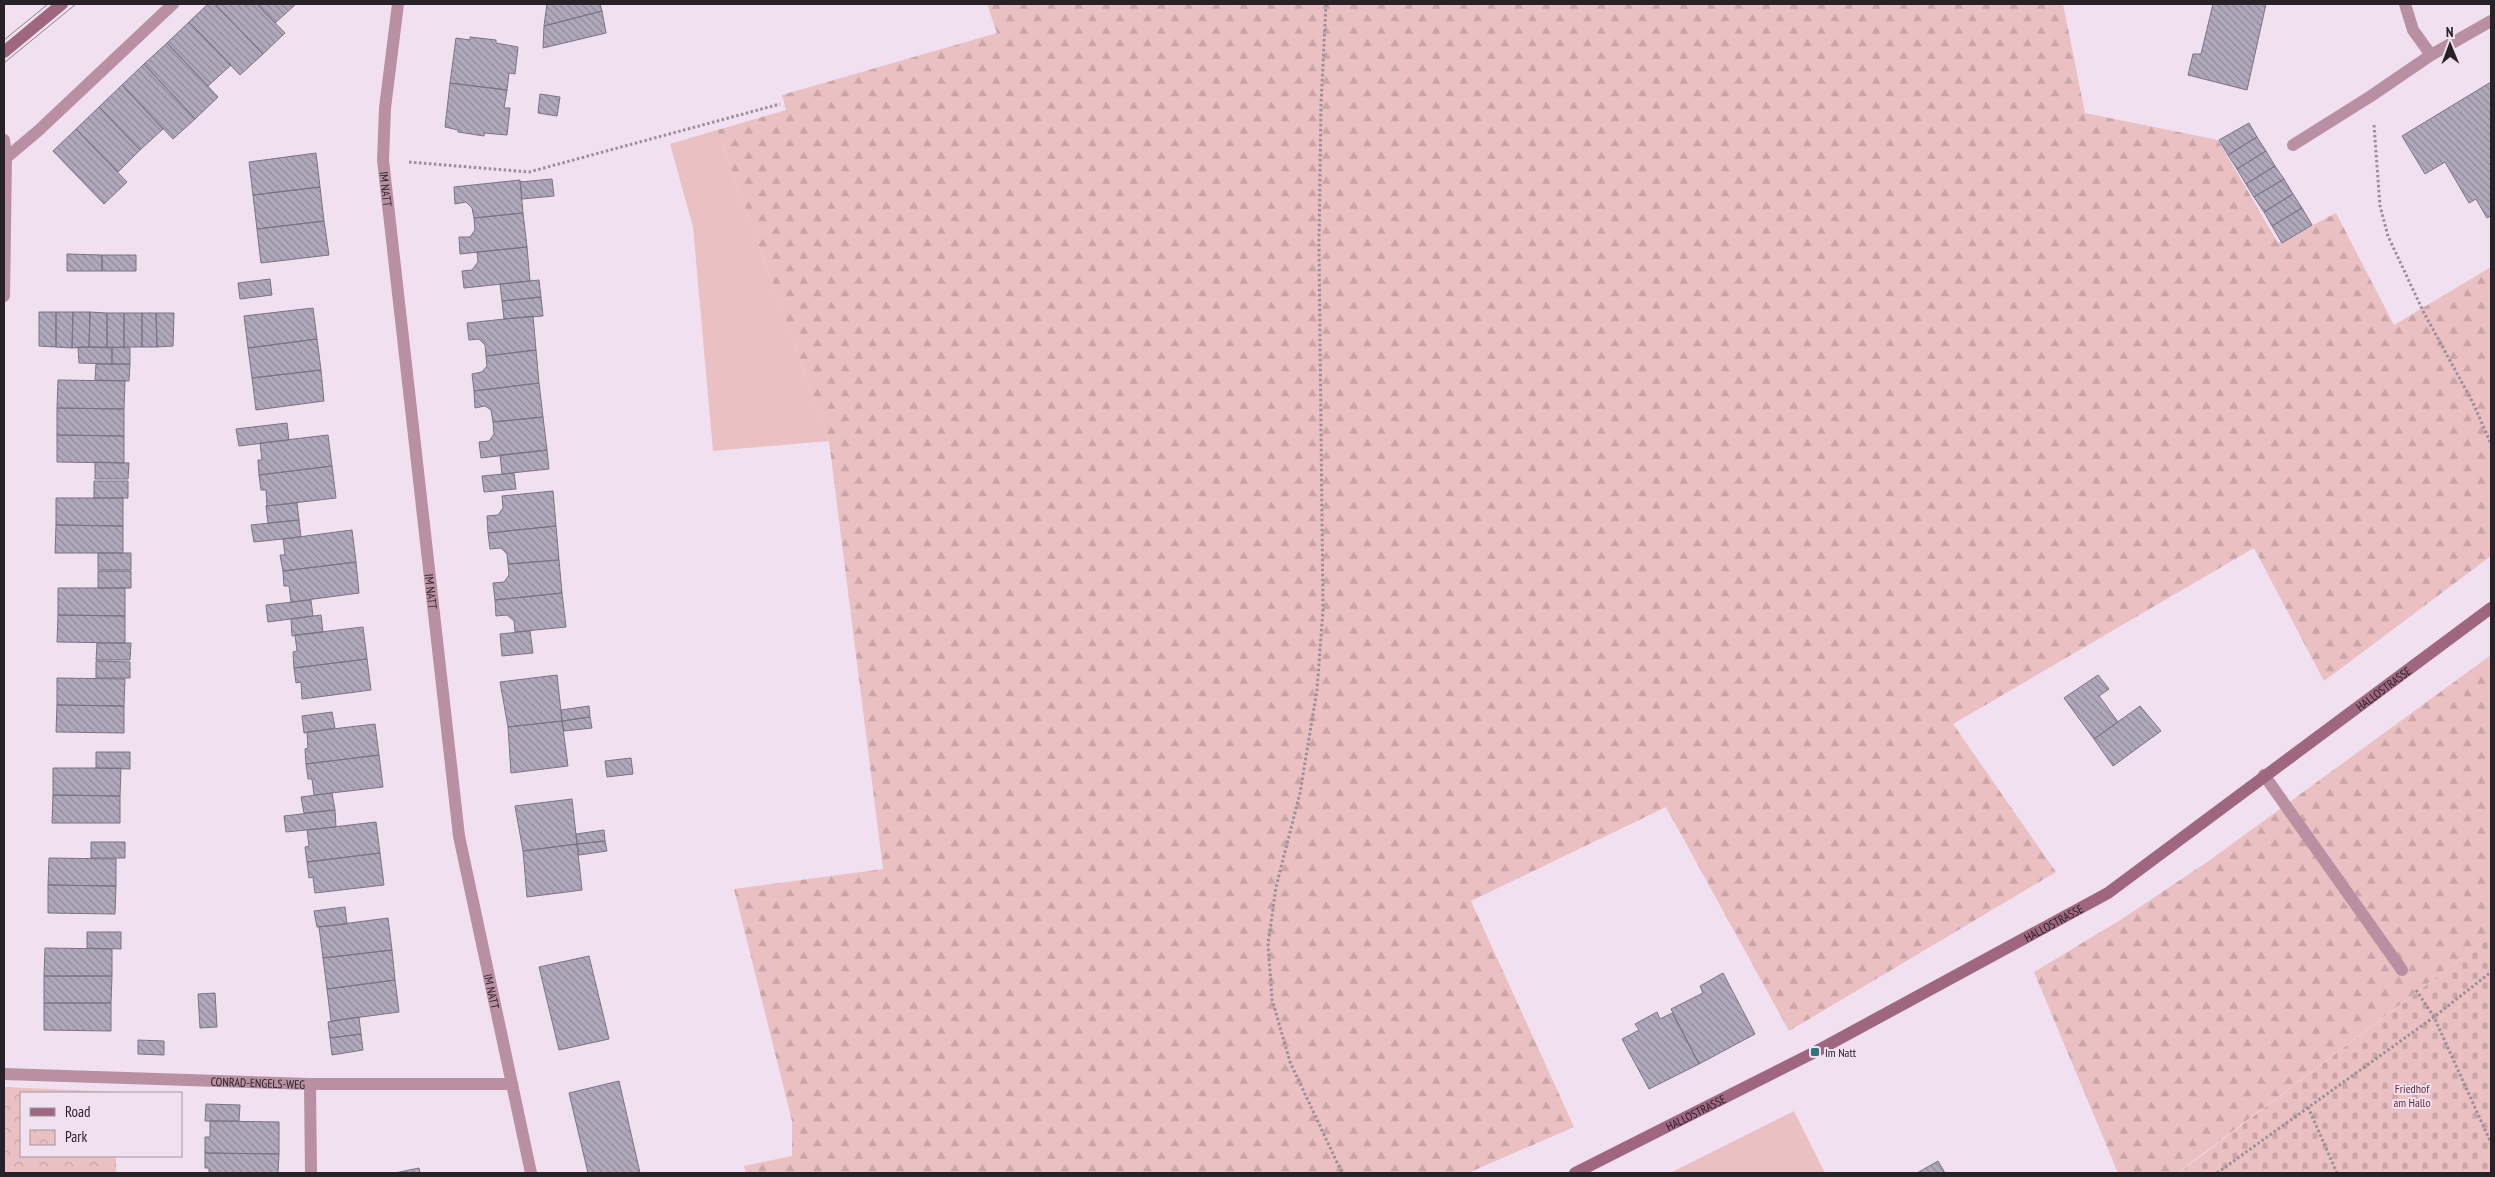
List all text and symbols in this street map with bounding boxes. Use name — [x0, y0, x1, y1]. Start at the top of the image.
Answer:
north arrow — [2425, 20, 2475, 70]
text: N — [2446, 23, 2454, 41]
street label: IM NATT — [377, 171, 396, 208]
street label: IM NATT — [422, 573, 441, 611]
street label: HALLOSTRASSE — [2352, 663, 2414, 714]
street label: HALLOSTRASSE — [2021, 901, 2086, 945]
street label: IM NATT — [481, 972, 503, 1011]
place label: Im Natt — [1825, 1045, 1857, 1060]
marker: Im Natt — [1809, 1046, 1821, 1058]
street label: CONRAD-ENGELS-WEG — [210, 1073, 306, 1091]
park label: Friedhof am Hallo — [2393, 1081, 2431, 1110]
street label: HALLOSTRASSE — [1663, 1091, 1728, 1134]
legend — [20, 1092, 182, 1157]
text: Road — [65, 1102, 91, 1121]
text: Park — [65, 1127, 87, 1146]

